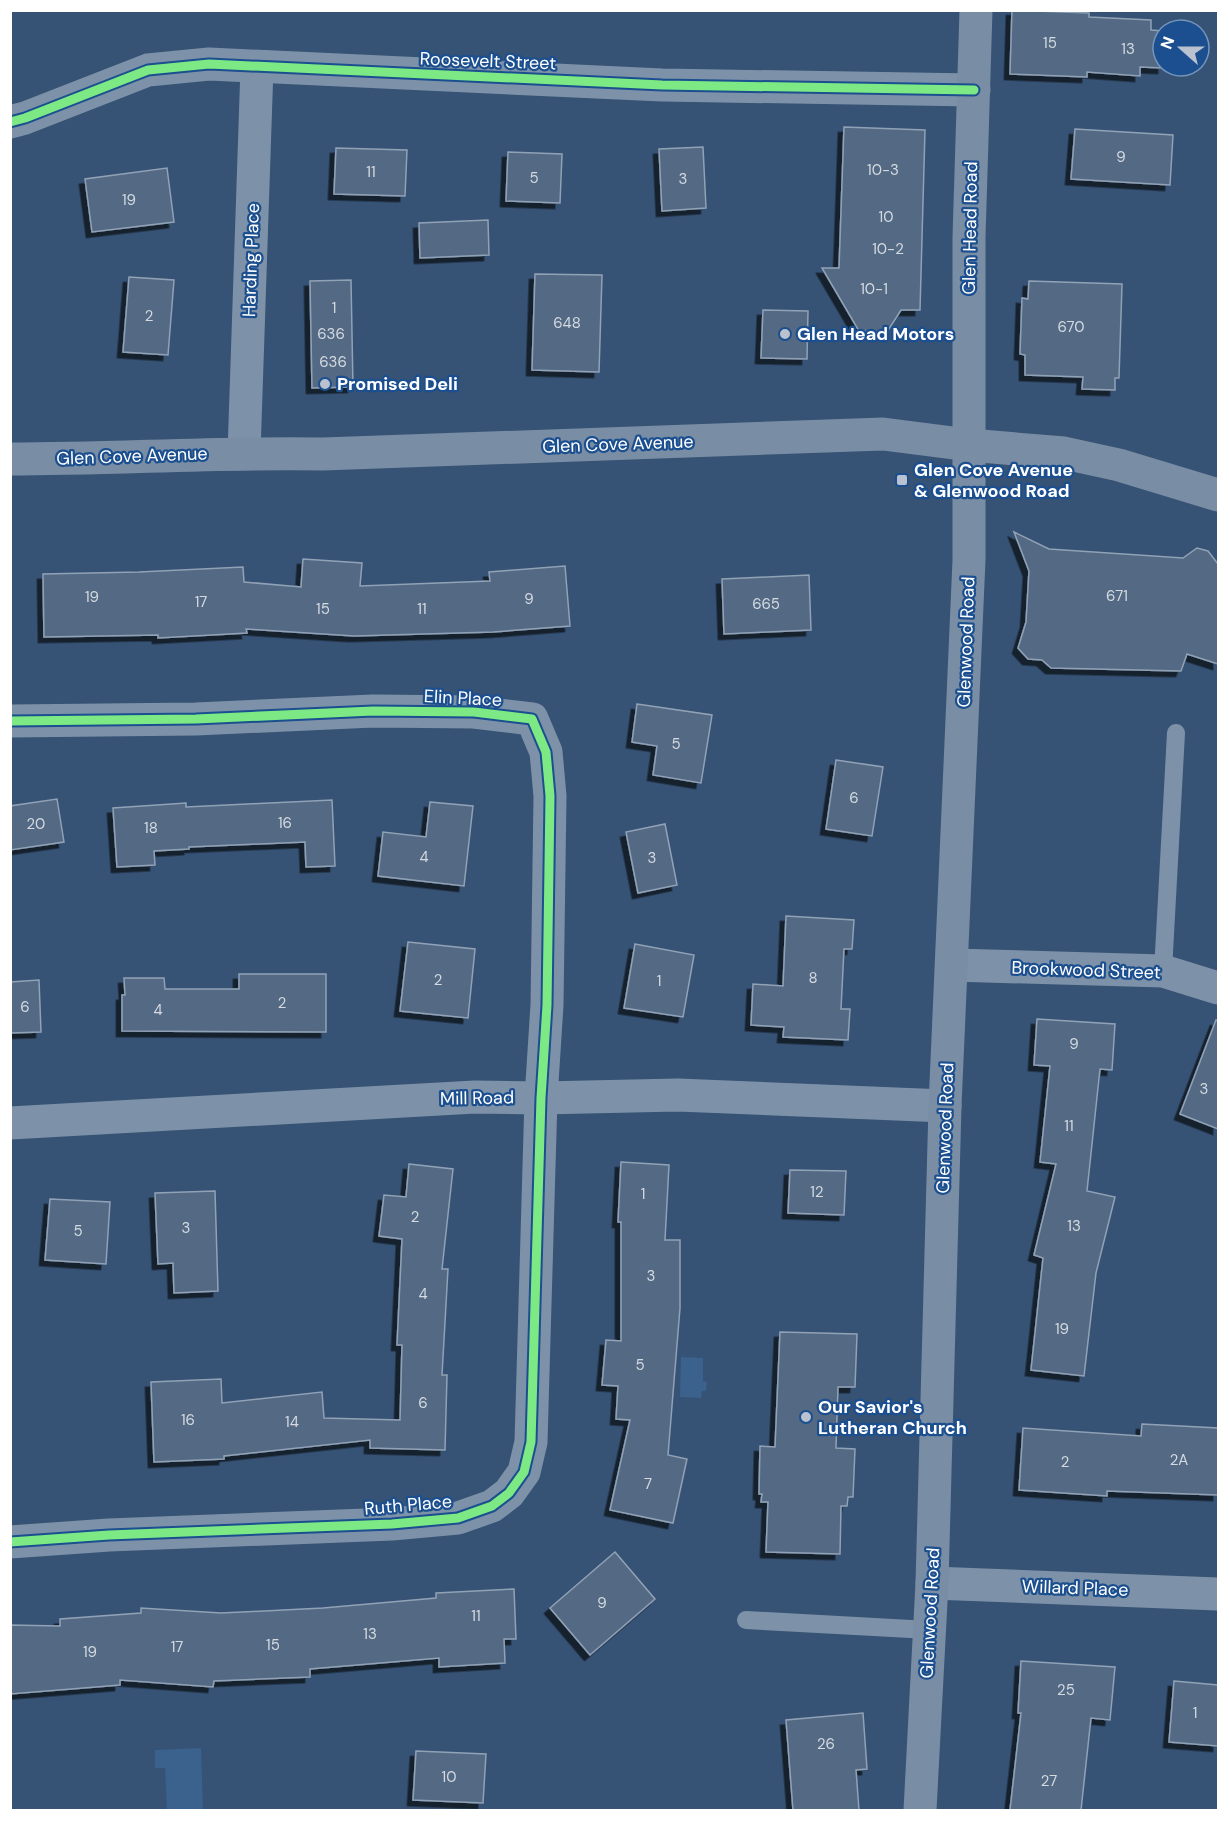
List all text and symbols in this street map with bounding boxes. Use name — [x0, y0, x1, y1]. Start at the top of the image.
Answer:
north arrow — [1151, 18, 1211, 78]
house number: 15 — [1043, 33, 1057, 53]
text: N — [1156, 34, 1179, 52]
house number: 13 — [1121, 39, 1135, 59]
street label: Roosevelt Street — [419, 47, 557, 75]
house number: 9 — [1116, 147, 1126, 167]
house number: 10-3 — [867, 160, 899, 180]
street label: Glen Head Road — [957, 161, 983, 295]
house number: 11 — [366, 162, 376, 182]
house number: 5 — [529, 168, 539, 188]
house number: 3 — [679, 169, 687, 189]
house number: 19 — [122, 190, 136, 210]
street label: Harding Place — [237, 203, 265, 317]
house number: 10 — [879, 207, 893, 227]
house number: 10-2 — [872, 239, 904, 259]
house number: 10-1 — [860, 279, 888, 299]
house number: 1 — [332, 298, 336, 318]
house number: 2 — [145, 306, 153, 326]
house number: 648 — [553, 313, 581, 333]
house number: 670 — [1057, 317, 1085, 337]
place label: Glen Head Motors — [797, 322, 954, 346]
house number: 636 — [317, 324, 345, 344]
marker: Glen Head Motors — [778, 327, 792, 341]
house number: 636 — [319, 352, 347, 372]
place label: Promised Deli — [337, 372, 458, 396]
marker: Promised Deli — [318, 377, 332, 391]
street label: Glen Cove Avenue — [542, 429, 694, 459]
street label: Glen Cove Avenue — [56, 441, 208, 471]
place label: Glen Cove Avenue & Glenwood Road — [914, 458, 1073, 503]
marker: Glen Cove Avenue & Glenwood Road — [895, 473, 909, 487]
street label: Glenwood Road — [952, 576, 980, 708]
house number: 671 — [1106, 586, 1128, 606]
house number: 19 — [85, 587, 99, 607]
house number: 9 — [524, 589, 534, 609]
house number: 17 — [195, 592, 207, 612]
house number: 665 — [752, 594, 780, 614]
house number: 15 — [316, 599, 330, 619]
house number: 11 — [417, 599, 427, 619]
street label: Elin Place — [423, 684, 503, 712]
house number: 5 — [671, 734, 681, 754]
house number: 6 — [849, 788, 859, 808]
house number: 16 — [278, 813, 292, 833]
house number: 20 — [27, 814, 45, 834]
house number: 18 — [144, 818, 158, 838]
house number: 4 — [419, 847, 429, 867]
house number: 3 — [648, 848, 656, 868]
street label: Brookwood Street — [1011, 955, 1161, 985]
house number: 8 — [808, 968, 818, 988]
house number: 2 — [434, 970, 442, 990]
house number: 1 — [657, 971, 661, 991]
house number: 2 — [278, 993, 286, 1013]
house number: 6 — [20, 997, 30, 1017]
house number: 4 — [153, 1000, 163, 1020]
house number: 9 — [1069, 1034, 1079, 1054]
street label: Glenwood Road — [931, 1062, 959, 1194]
house number: 3 — [1200, 1079, 1208, 1099]
street label: Mill Road — [440, 1085, 514, 1111]
house number: 11 — [1064, 1116, 1074, 1136]
house number: 12 — [810, 1182, 824, 1202]
house number: 1 — [641, 1184, 645, 1204]
house number: 2 — [411, 1207, 419, 1227]
house number: 13 — [1067, 1216, 1081, 1236]
house number: 3 — [182, 1218, 190, 1238]
house number: 5 — [73, 1221, 83, 1241]
house number: 3 — [647, 1266, 655, 1286]
house number: 4 — [418, 1284, 428, 1304]
house number: 19 — [1055, 1319, 1069, 1339]
house number: 5 — [635, 1355, 645, 1375]
house number: 6 — [418, 1393, 428, 1413]
place label: Our Savior's Lutheran Church — [818, 1395, 967, 1440]
house number: 16 — [181, 1410, 195, 1430]
marker: Our Savior's Lutheran Church — [799, 1410, 813, 1424]
house number: 14 — [285, 1412, 299, 1432]
house number: 2A — [1170, 1450, 1188, 1470]
house number: 2 — [1061, 1452, 1069, 1472]
house number: 7 — [644, 1474, 652, 1494]
street label: Ruth Place — [363, 1489, 453, 1521]
street label: Glenwood Road — [915, 1547, 945, 1679]
street label: Willard Place — [1021, 1574, 1129, 1602]
house number: 9 — [597, 1593, 607, 1613]
house number: 11 — [471, 1606, 481, 1626]
house number: 13 — [363, 1624, 377, 1644]
house number: 15 — [266, 1635, 280, 1655]
house number: 17 — [171, 1637, 183, 1657]
house number: 19 — [83, 1642, 97, 1662]
house number: 25 — [1057, 1680, 1075, 1700]
house number: 1 — [1193, 1703, 1197, 1723]
house number: 26 — [817, 1734, 835, 1754]
house number: 10 — [442, 1767, 456, 1787]
house number: 27 — [1041, 1771, 1057, 1791]

